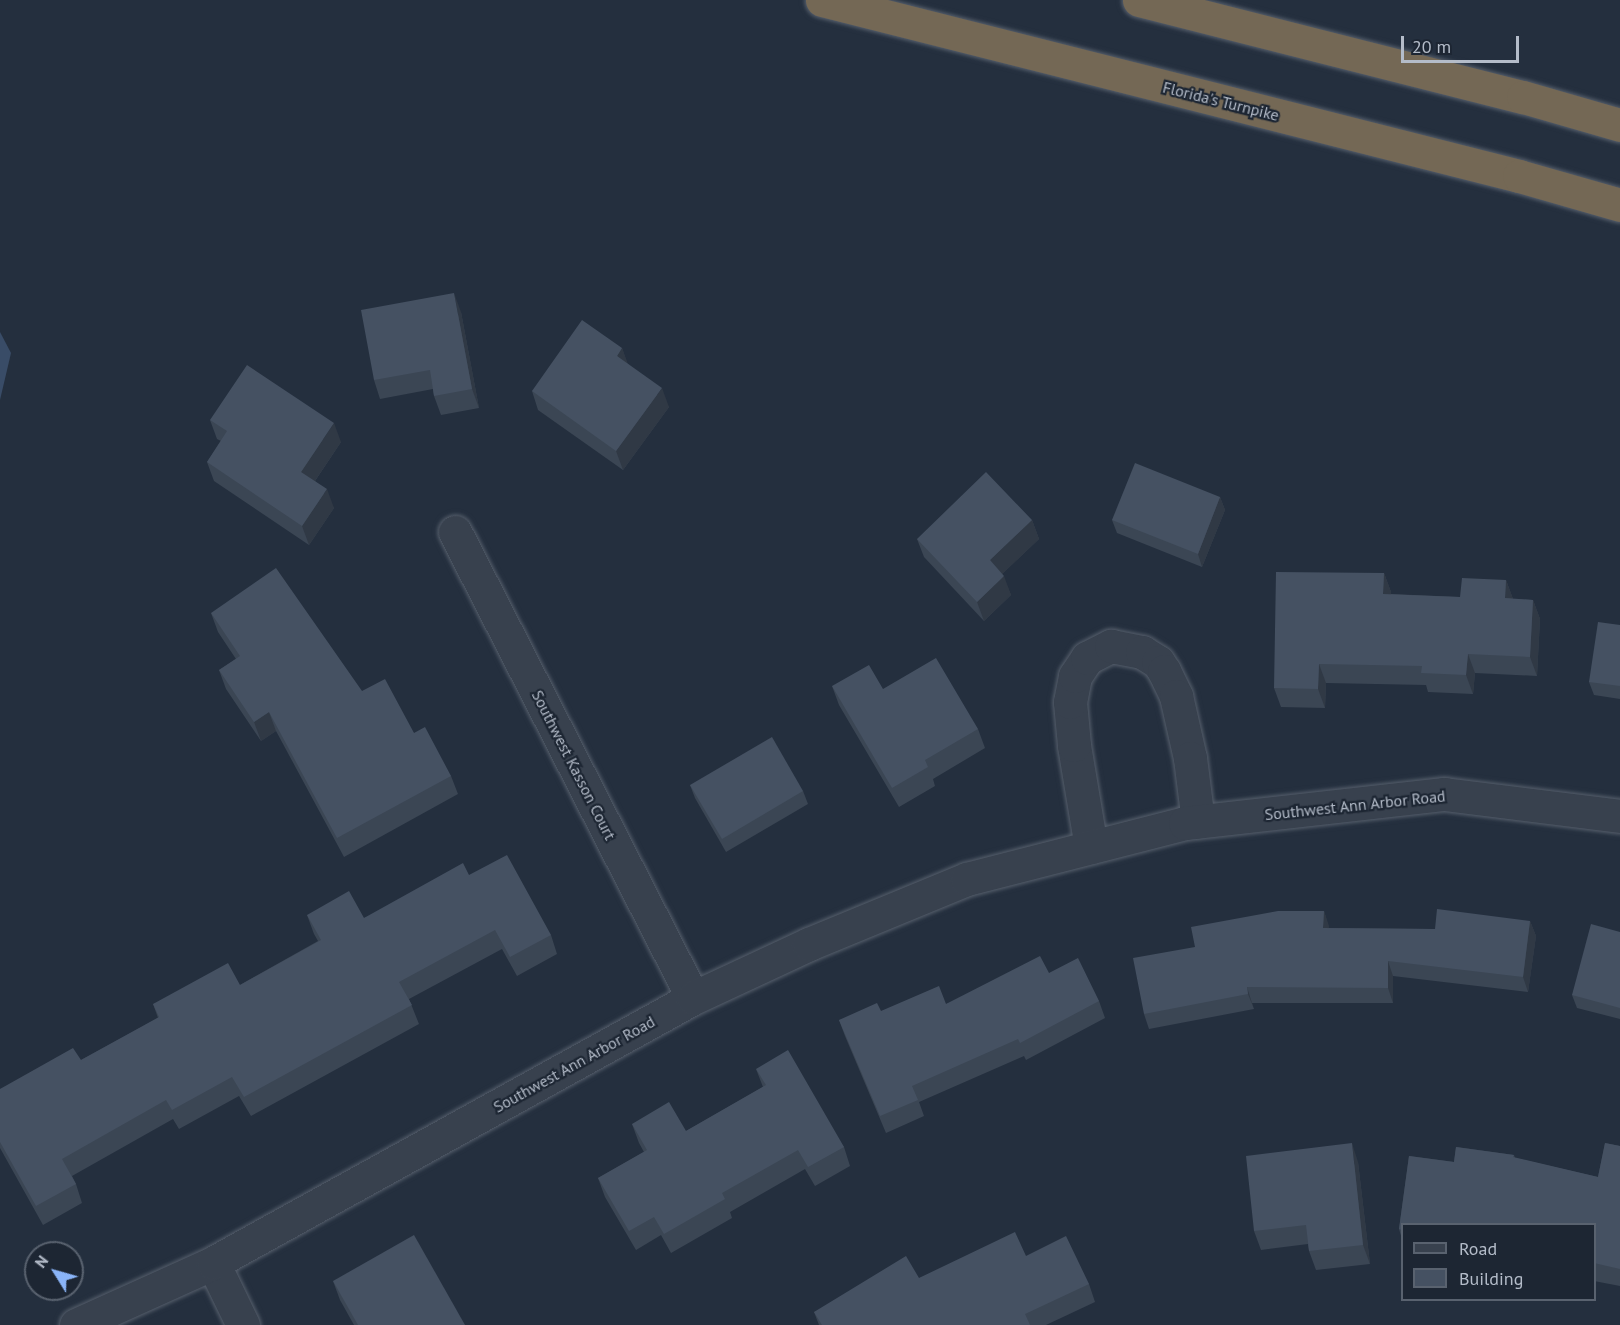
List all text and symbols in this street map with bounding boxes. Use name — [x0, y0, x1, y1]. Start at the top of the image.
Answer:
scale bar — [1404, 24, 1522, 62]
text: 20 m — [1412, 35, 1451, 58]
street label: Florida's Turnpike — [1161, 77, 1281, 125]
street label: Southwest Kasson Court — [528, 687, 620, 843]
street label: Southwest Ann Arbor Road — [1263, 786, 1447, 824]
street label: Southwest Ann Arbor Road — [489, 1011, 659, 1117]
legend — [1401, 1223, 1596, 1301]
text: Road — [1459, 1237, 1497, 1260]
north arrow — [24, 1241, 84, 1301]
text: N — [30, 1251, 52, 1272]
text: Building — [1459, 1267, 1523, 1290]

